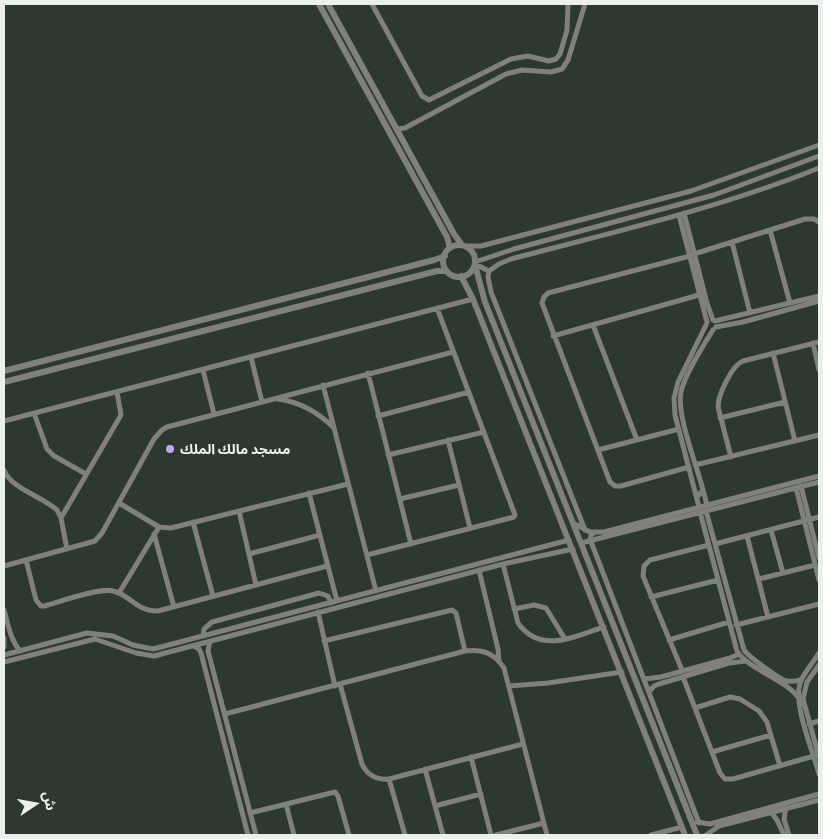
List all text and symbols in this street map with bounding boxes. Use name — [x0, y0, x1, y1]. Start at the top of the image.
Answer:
place label: مسجد مالك الملك — [180, 441, 290, 457]
marker: مسجد مالك الملك — [164, 443, 176, 455]
north arrow — [10, 779, 60, 829]
text: ش — [40, 790, 60, 812]

